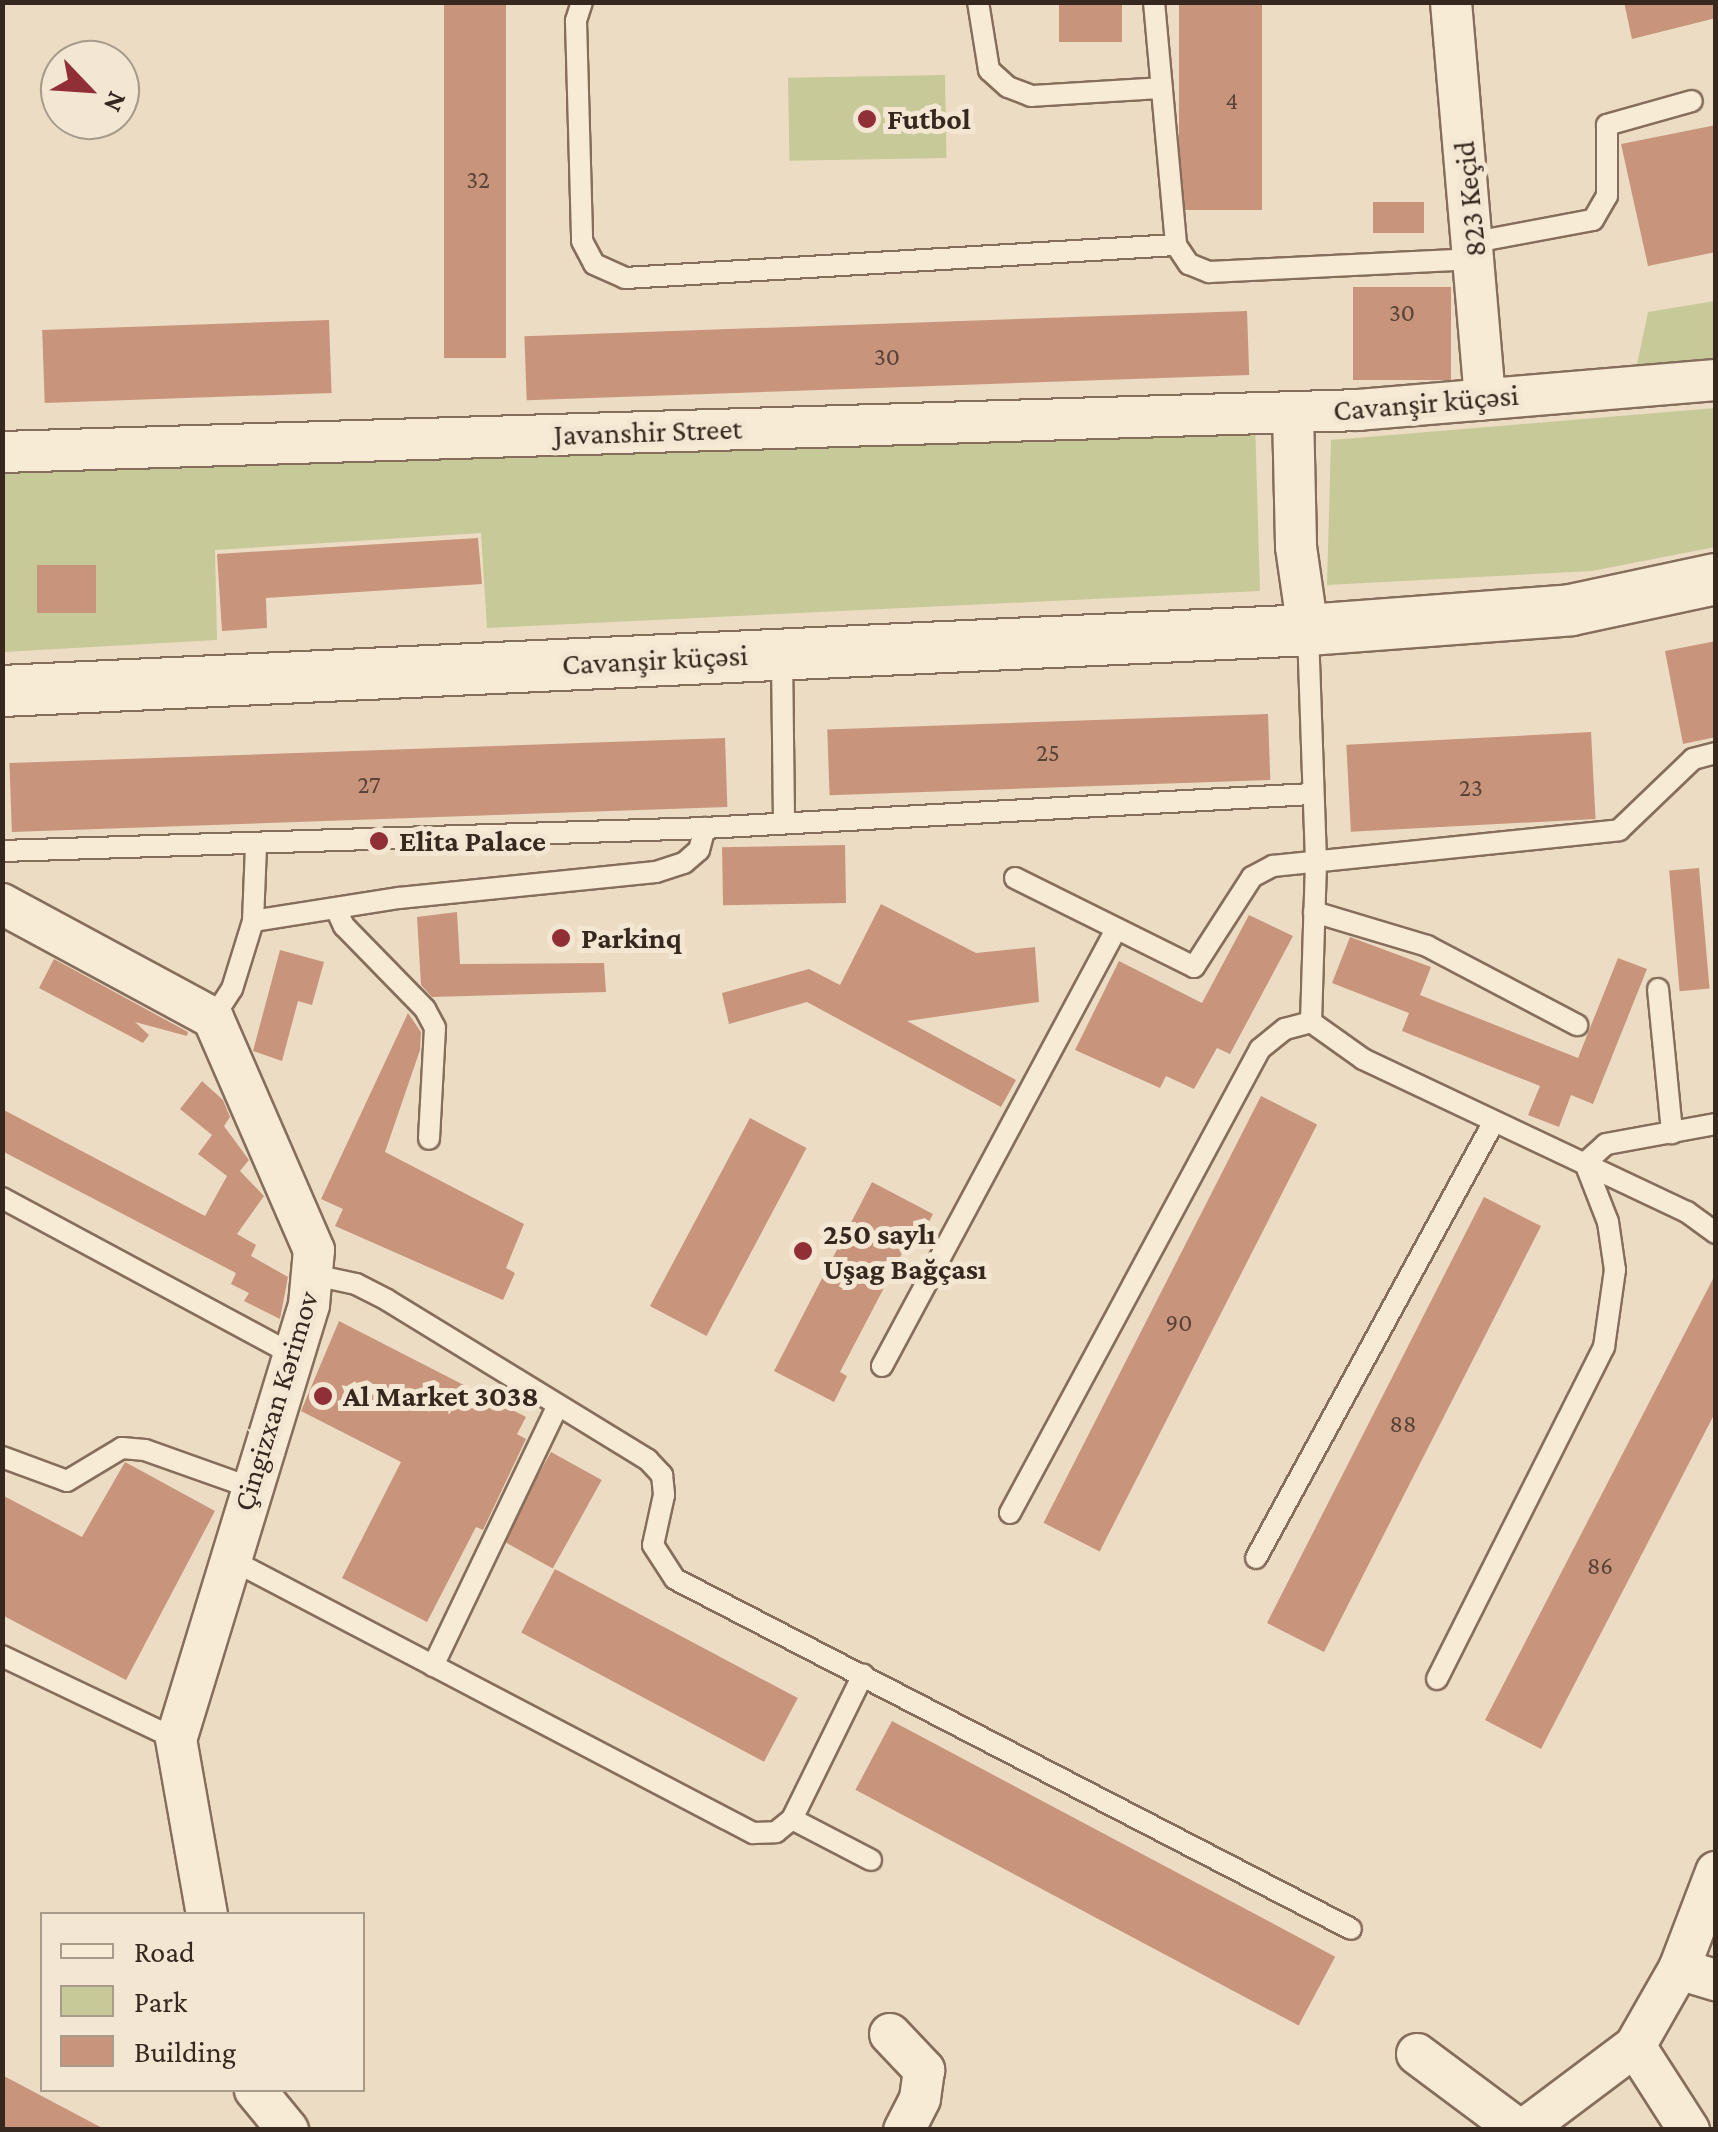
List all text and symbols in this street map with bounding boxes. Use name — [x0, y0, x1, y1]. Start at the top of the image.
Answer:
north arrow — [40, 40, 140, 140]
house number: 4 — [1226, 86, 1238, 116]
text: N — [98, 87, 134, 117]
place label: Futbol — [887, 101, 971, 137]
marker: Futbol — [856, 108, 878, 130]
street label: 823 Keçid — [1446, 139, 1494, 259]
house number: 32 — [466, 165, 490, 195]
house number: 30 — [1389, 298, 1415, 328]
house number: 30 — [874, 342, 900, 372]
street label: Cavanşir küçəsi — [1332, 377, 1520, 429]
street label: Javanshir Street — [553, 411, 743, 453]
street label: Cavanşir küçəsi — [561, 637, 749, 683]
house number: 25 — [1036, 738, 1060, 768]
house number: 27 — [357, 770, 381, 800]
house number: 23 — [1459, 773, 1483, 803]
place label: Elita Palace — [399, 823, 546, 859]
marker: Elita Palace — [368, 830, 390, 852]
place label: Parkinq — [581, 920, 682, 956]
marker: Parkinq — [550, 927, 572, 949]
place label: 250 saylı Uşag Bağçası — [823, 1216, 987, 1286]
marker: 250 saylı Uşag Bağçası — [792, 1240, 814, 1262]
street label: Çingizxan Kərimov — [225, 1287, 327, 1515]
house number: 90 — [1166, 1308, 1192, 1338]
place label: Al Market 3038 — [343, 1378, 539, 1414]
marker: Al Market 3038 — [312, 1385, 334, 1407]
house number: 88 — [1390, 1409, 1416, 1439]
house number: 86 — [1587, 1551, 1613, 1581]
legend — [40, 1912, 365, 2092]
text: Road — [134, 1935, 195, 1968]
text: Park — [134, 1985, 187, 2018]
text: Building — [134, 2035, 236, 2068]

